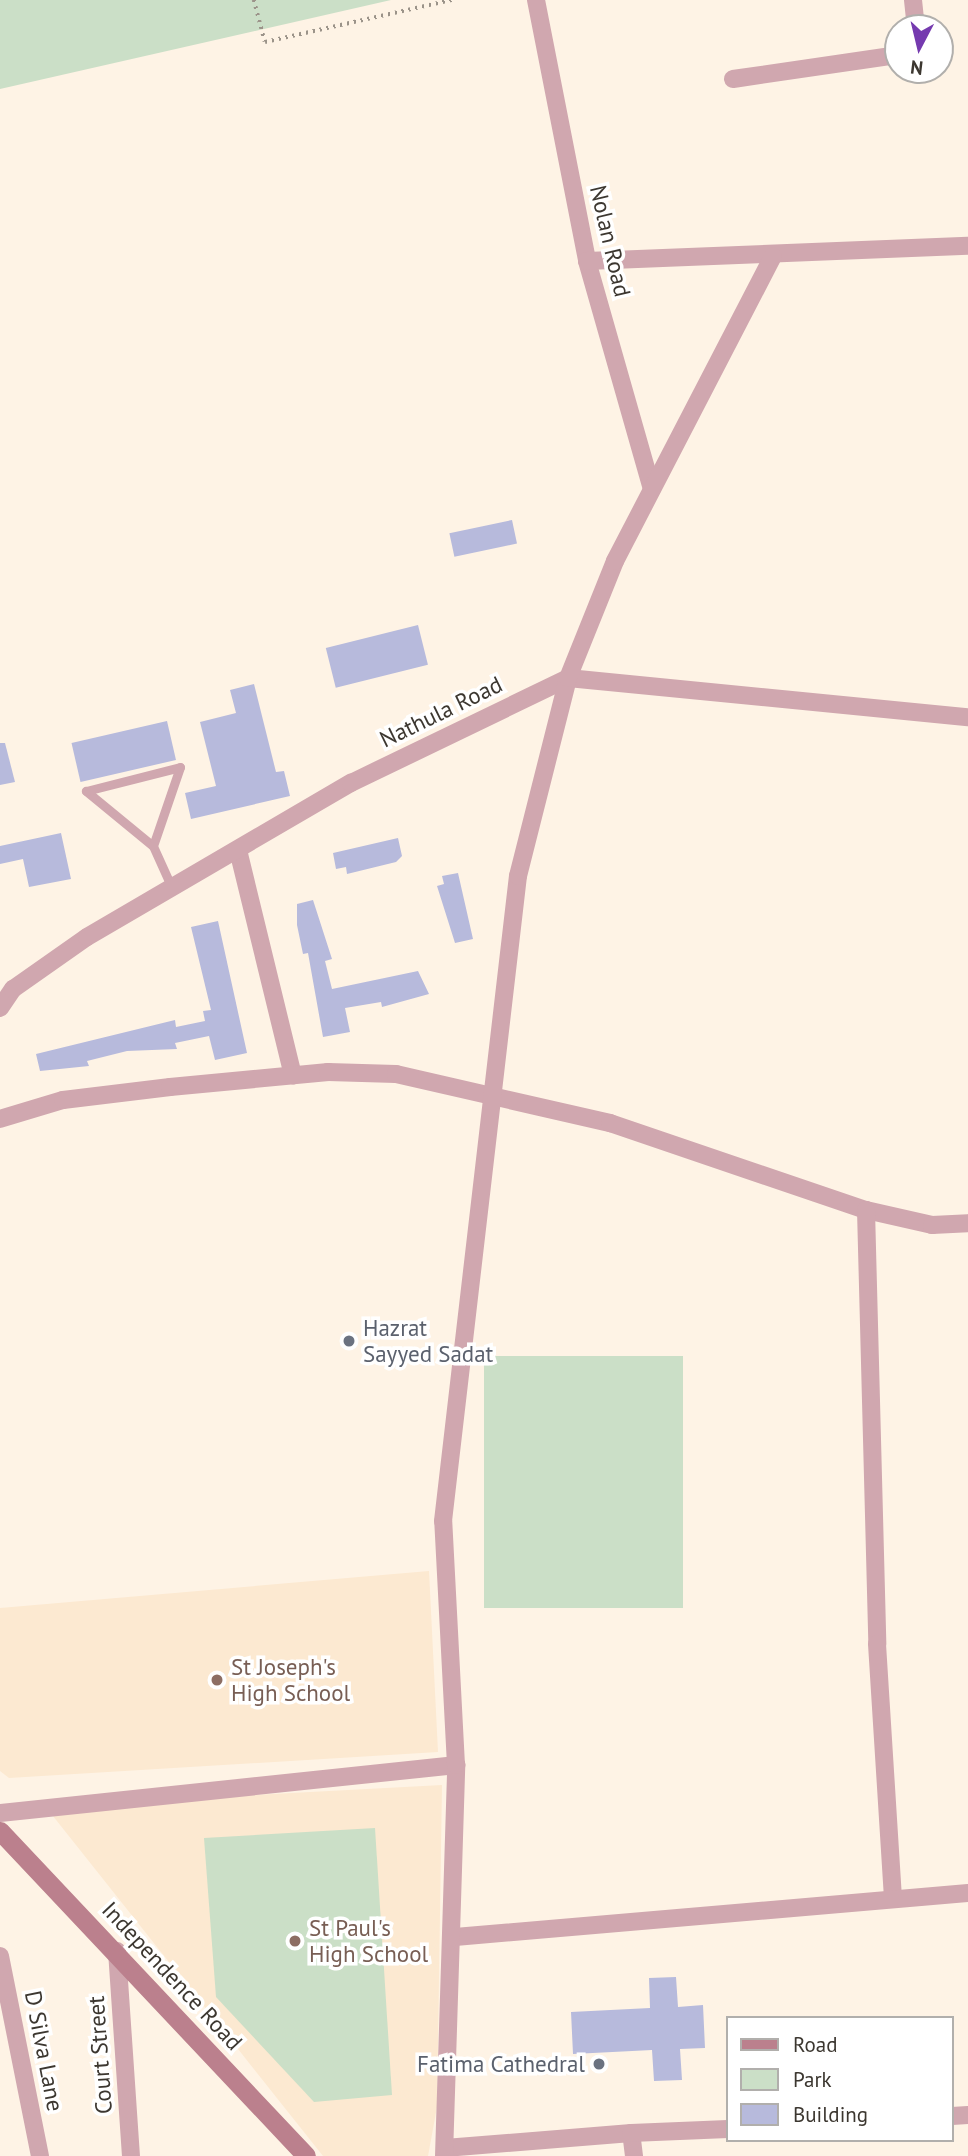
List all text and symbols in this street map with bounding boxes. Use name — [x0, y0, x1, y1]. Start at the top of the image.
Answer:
north arrow — [884, 14, 954, 84]
text: N — [909, 55, 924, 81]
street label: Nolan Road — [584, 183, 636, 299]
street label: Nathula Road — [375, 671, 507, 753]
place label: Hazrat Sayyed Sadat — [363, 1314, 493, 1368]
marker: Hazrat Sayyed Sadat — [341, 1333, 357, 1349]
place label: St Joseph's High School — [231, 1653, 350, 1707]
marker: St Joseph's High School — [209, 1672, 225, 1688]
street label: Independence Road — [96, 1896, 248, 2056]
place label: St Paul's High School — [309, 1914, 428, 1968]
marker: St Paul's High School — [287, 1933, 303, 1949]
street label: D Silva Lane — [19, 1988, 69, 2114]
street label: Court Street — [82, 1995, 118, 2115]
legend — [726, 2016, 954, 2142]
text: Road — [793, 2031, 837, 2058]
place label: Fatima Cathedral — [417, 2050, 585, 2078]
marker: Fatima Cathedral — [591, 2056, 607, 2072]
text: Park — [793, 2066, 832, 2093]
text: Building — [793, 2101, 868, 2128]

